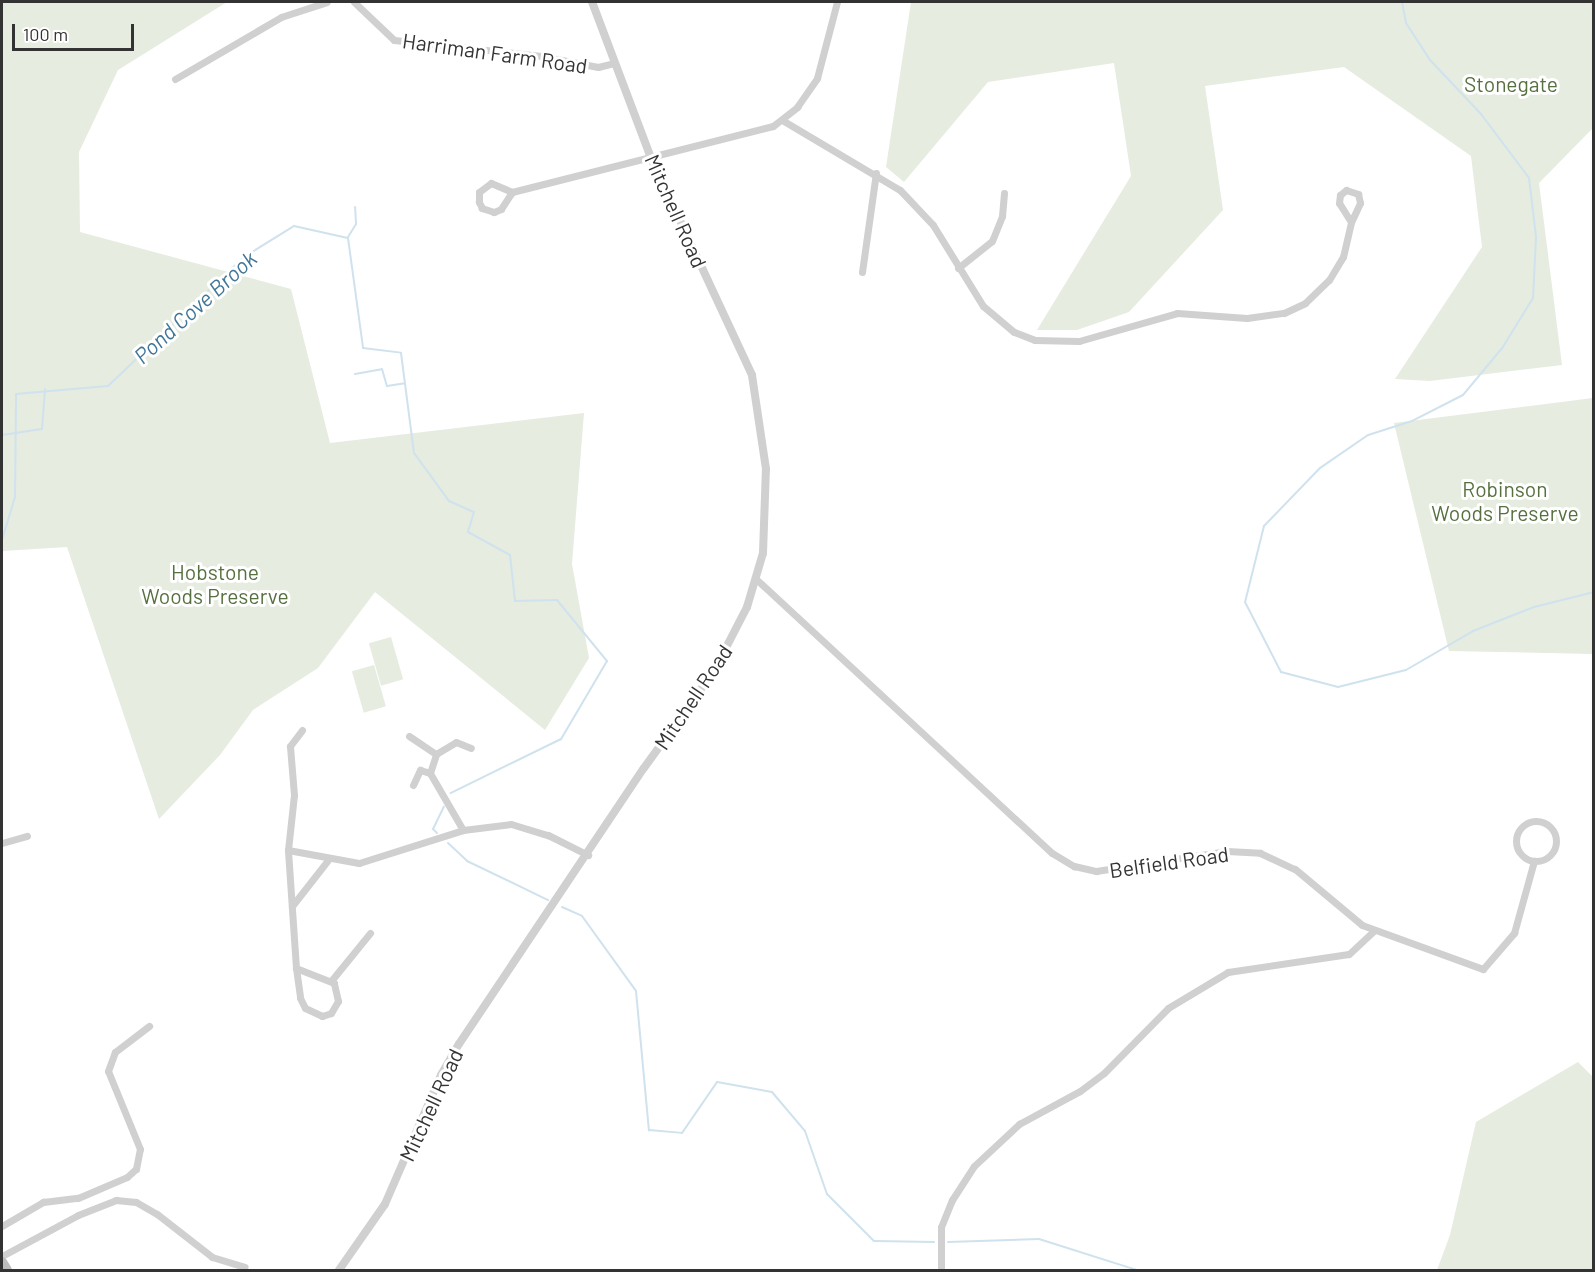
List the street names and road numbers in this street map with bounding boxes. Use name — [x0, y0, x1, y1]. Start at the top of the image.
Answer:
street label: Harriman Farm Road — [401, 28, 589, 78]
street label: Mitchell Road — [640, 150, 712, 272]
street label: Mitchell Road — [649, 640, 737, 754]
street label: Belfield Road — [1108, 841, 1230, 883]
street label: Mitchell Road — [394, 1045, 468, 1165]

